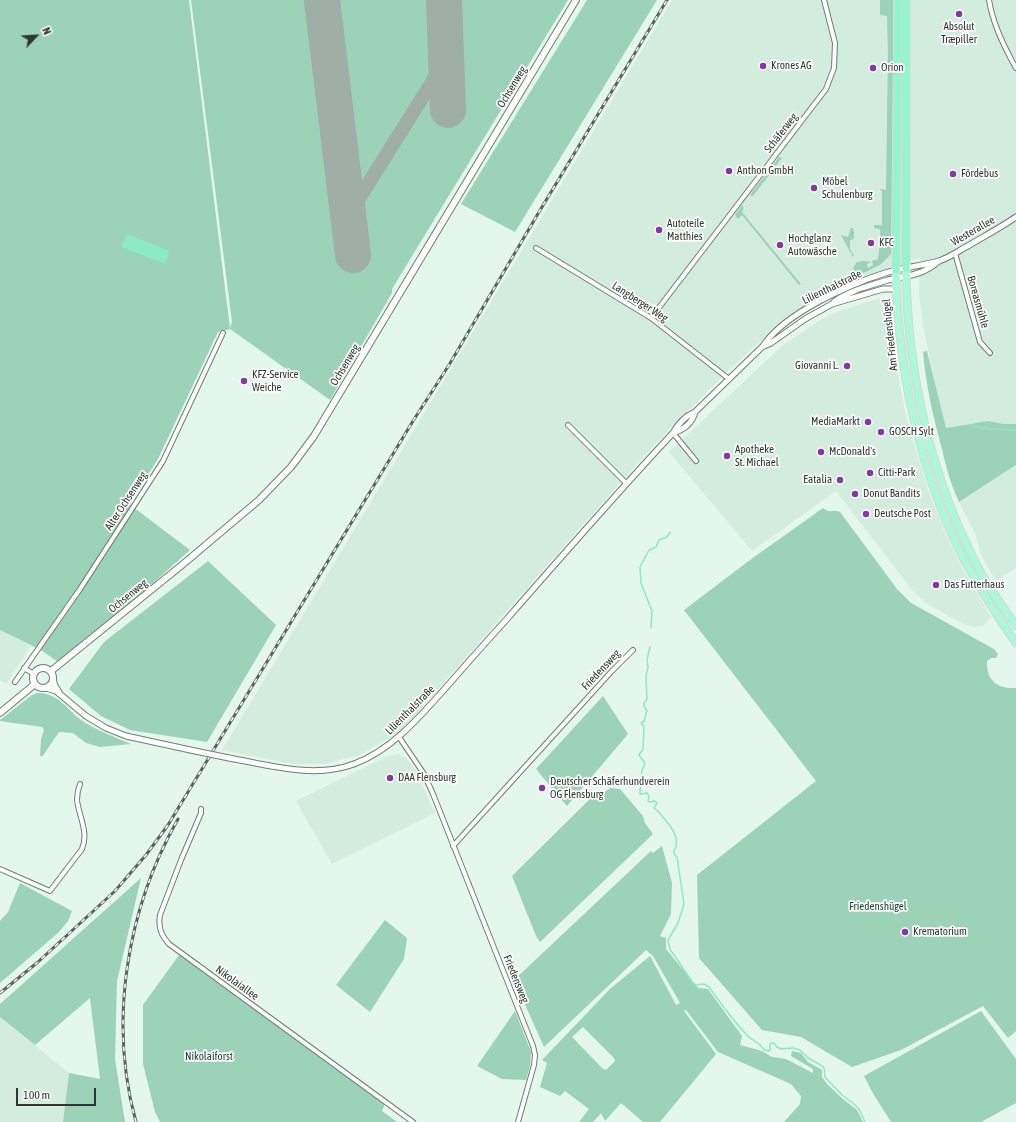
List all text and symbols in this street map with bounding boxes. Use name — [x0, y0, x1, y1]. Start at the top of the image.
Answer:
marker: Absolut Træpiller — [954, 9, 964, 19]
north arrow — [16, 16, 56, 56]
place label: Absolut Træpiller — [941, 20, 977, 46]
text: N — [40, 25, 54, 36]
place label: Krones AG — [771, 59, 812, 73]
marker: Krones AG — [758, 61, 768, 71]
place label: Orion — [881, 61, 904, 75]
marker: Orion — [868, 63, 878, 73]
street label: Ochsenweg — [494, 64, 530, 110]
street label: Schäferweg — [761, 111, 801, 155]
place label: Anthon GmbH — [737, 164, 794, 178]
marker: Anthon GmbH — [724, 166, 734, 176]
place label: Fördebus — [961, 167, 998, 181]
marker: Fördebus — [948, 169, 958, 179]
place label: Möbel Schulenburg — [822, 175, 873, 201]
marker: Möbel Schulenburg — [809, 183, 819, 193]
street label: Westerallee — [949, 213, 997, 249]
place label: Autoteile Matthies — [667, 217, 704, 243]
marker: Autoteile Matthies — [654, 225, 664, 235]
place label: Hochglanz Autowäsche — [788, 232, 837, 258]
place label: KFC — [879, 236, 894, 250]
marker: KFC — [866, 238, 876, 248]
marker: Hochglanz Autowäsche — [775, 240, 785, 250]
street label: Lilienthalstraße — [800, 267, 864, 307]
street label: Boreasmühle — [964, 274, 992, 330]
street label: Langberger Weg — [609, 279, 671, 325]
street label: Am Friedenshügel — [880, 298, 900, 372]
street label: Ochsenweg — [327, 342, 363, 388]
place label: Giovanni L. — [795, 359, 839, 373]
marker: Giovanni L. — [842, 361, 852, 371]
place label: KFZ-Service Weiche — [252, 368, 299, 394]
marker: KFZ-Service Weiche — [239, 376, 249, 386]
place label: MediaMarkt — [811, 415, 860, 429]
marker: MediaMarkt — [863, 417, 873, 427]
place label: GOSCH Sylt — [889, 425, 934, 439]
marker: GOSCH Sylt — [876, 427, 886, 437]
place label: Apotheke St. Michael — [735, 443, 779, 469]
place label: McDonald's — [829, 445, 876, 459]
marker: McDonald's — [816, 447, 826, 457]
marker: Apotheke St. Michael — [722, 451, 732, 461]
place label: Citti-Park — [878, 466, 915, 480]
marker: Citti-Park — [865, 468, 875, 478]
street label: Alter Ochsenweg — [102, 469, 150, 533]
place label: Eatalia — [803, 473, 832, 487]
marker: Eatalia — [835, 475, 845, 485]
place label: Donut Bandits — [863, 487, 920, 501]
marker: Donut Bandits — [850, 489, 860, 499]
place label: Deutsche Post — [874, 507, 931, 521]
marker: Deutsche Post — [861, 509, 871, 519]
street label: Ochsenweg — [106, 576, 150, 616]
place label: Das Futterhaus — [944, 578, 1004, 592]
marker: Das Futterhaus — [931, 580, 941, 590]
street label: Friedensweg — [579, 647, 623, 693]
street label: Lilienthalstraße — [383, 683, 437, 737]
place label: DAA Flensburg — [398, 771, 456, 785]
marker: DAA Flensburg — [385, 773, 395, 783]
place label: Deutscher Schäferhundverein OG Flensburg — [550, 775, 670, 801]
marker: Deutscher Schäferhundverein OG Flensburg — [537, 783, 547, 793]
park label: Friedenshügel — [849, 900, 907, 914]
place label: Krematorium — [913, 925, 967, 939]
marker: Krematorium — [900, 927, 910, 937]
street label: Friedensweg — [500, 953, 532, 1005]
street label: Nikolaiallee — [213, 963, 261, 1003]
park label: Nikolaiforst — [185, 1050, 233, 1064]
scale bar — [18, 1080, 98, 1106]
text: 100 m — [23, 1088, 50, 1102]

